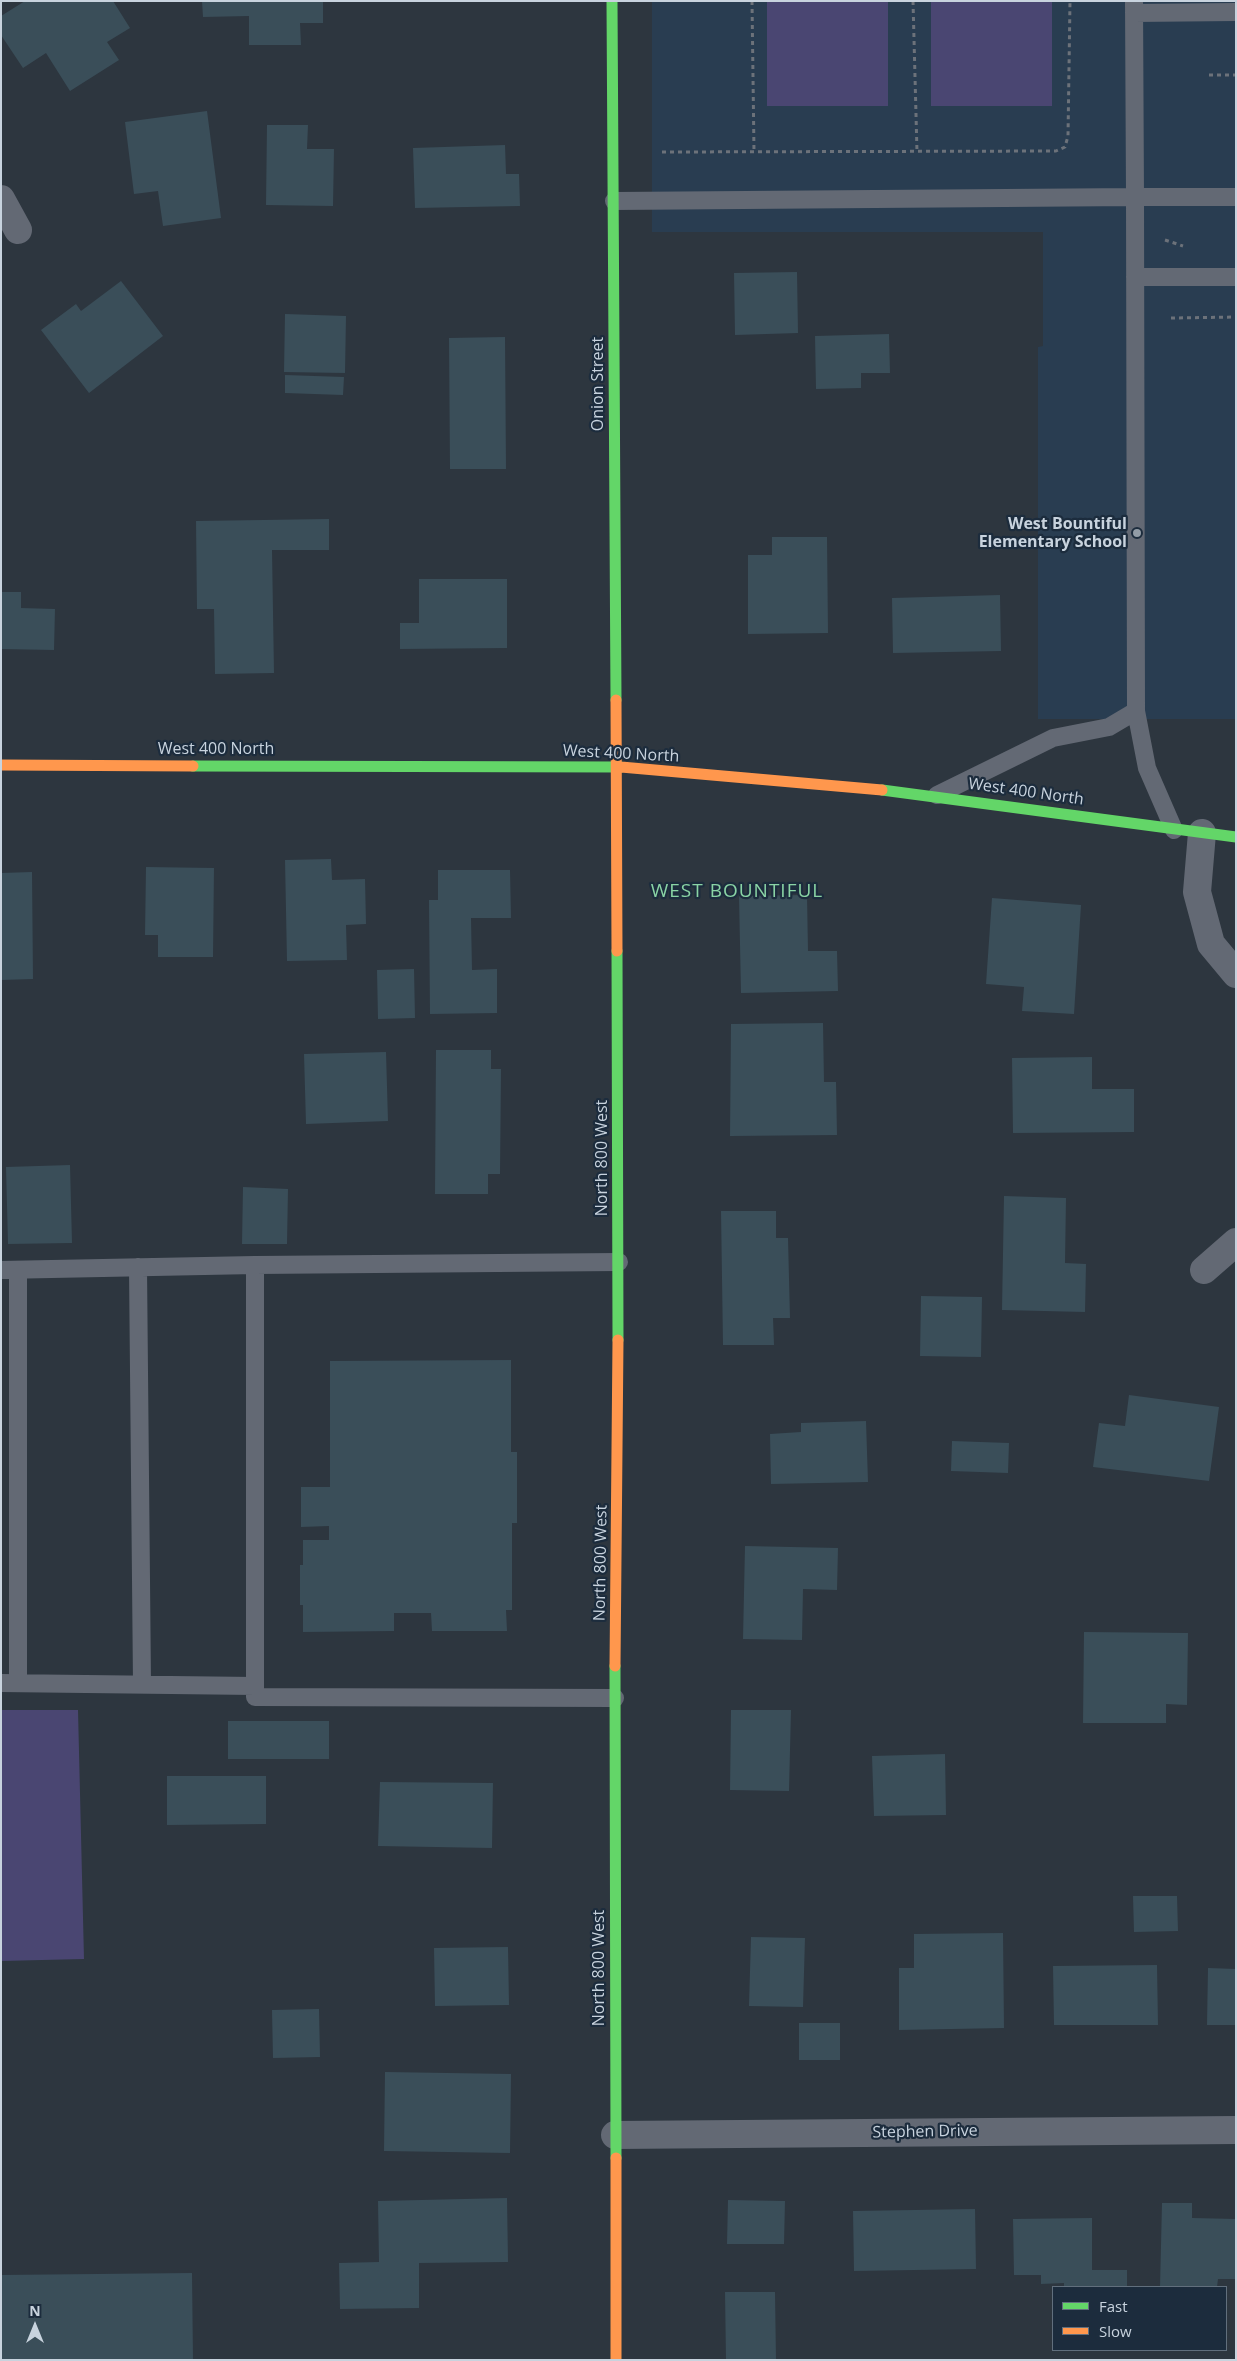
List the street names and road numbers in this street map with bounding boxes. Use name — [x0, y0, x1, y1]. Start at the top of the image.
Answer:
street label: Onion Street — [588, 337, 608, 431]
street label: West 400 North — [158, 739, 274, 759]
street label: West 400 North — [562, 741, 680, 767]
street label: West 400 North — [967, 774, 1085, 810]
street label: North 800 West — [592, 1100, 612, 1216]
street label: North 800 West — [590, 1505, 612, 1621]
street label: North 800 West — [589, 1910, 609, 2026]
street label: Stephen Drive — [872, 2121, 978, 2143]

